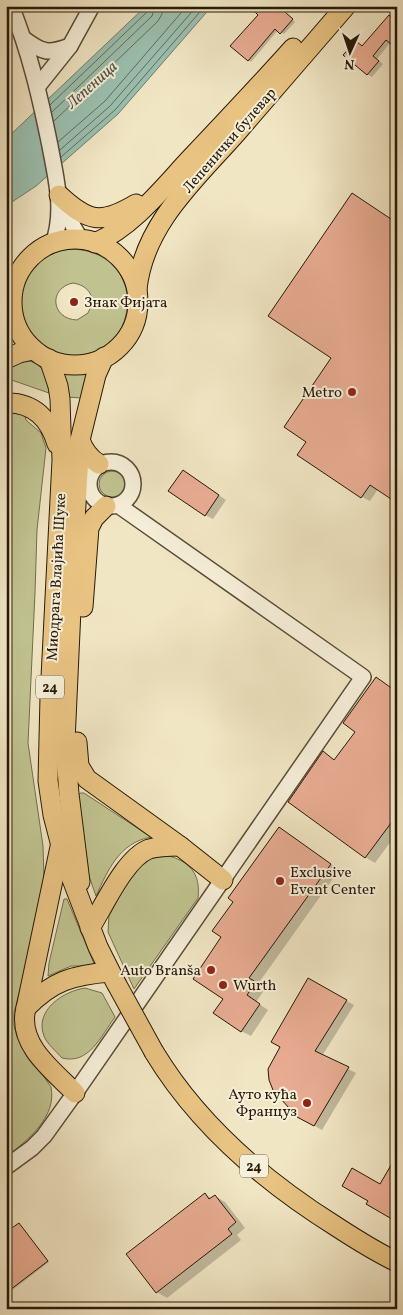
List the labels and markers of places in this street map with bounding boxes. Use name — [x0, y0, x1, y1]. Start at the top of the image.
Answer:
place label: Знак Фијата — [84, 293, 167, 314]
marker: Знак Фијата — [68, 296, 80, 308]
place label: Metro — [302, 383, 342, 404]
marker: Metro — [346, 386, 358, 398]
place label: Exclusive Event Center — [290, 863, 376, 901]
marker: Exclusive Event Center — [274, 875, 286, 887]
place label: Auto Branša — [120, 961, 201, 982]
marker: Auto Branša — [205, 964, 217, 976]
place label: Wurth — [233, 976, 276, 997]
marker: Wurth — [217, 979, 229, 991]
place label: Ауто кућа Француз — [228, 1085, 297, 1123]
marker: Ауто кућа Француз — [301, 1097, 313, 1109]

